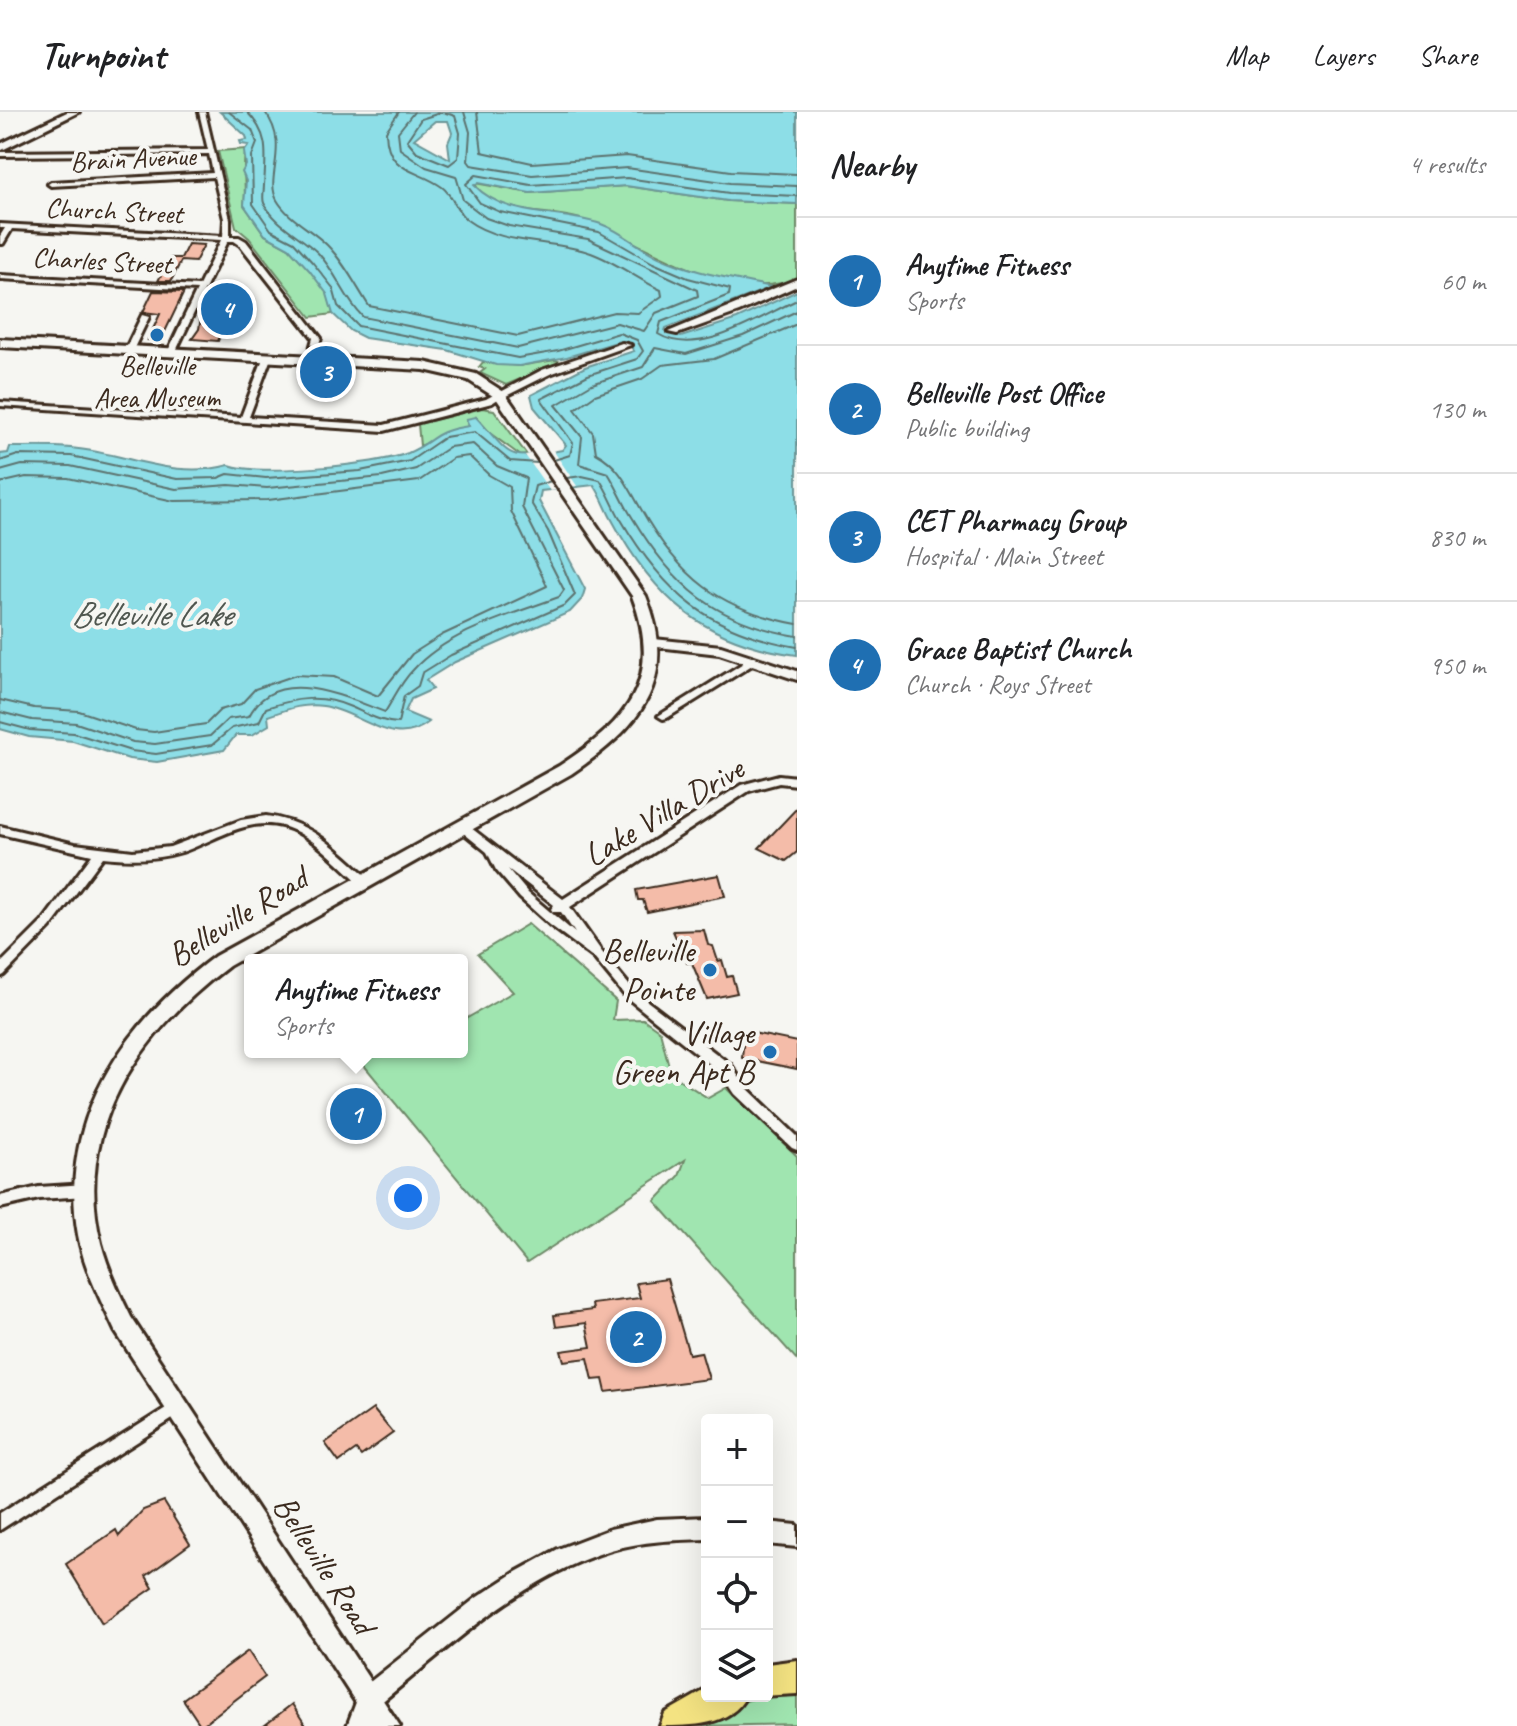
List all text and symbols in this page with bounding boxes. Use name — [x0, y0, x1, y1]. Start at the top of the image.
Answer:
text: Turnpoint — [40, 32, 165, 79]
text: Map — [1226, 38, 1269, 73]
text: Layers — [1313, 38, 1374, 73]
text: Share — [1418, 38, 1477, 73]
street label: Brain Avenue — [69, 138, 199, 179]
text: Nearby — [829, 143, 915, 186]
text: 4 results — [1409, 148, 1485, 181]
street label: Church Street — [45, 189, 186, 232]
street label: Charles Street — [32, 239, 175, 282]
text: Anytime Fitness — [905, 246, 1069, 284]
text: 1 — [849, 265, 861, 298]
text: 60 m — [1441, 265, 1485, 298]
pin: 4 — [201, 279, 253, 339]
text: Sports — [905, 284, 963, 317]
marker: Belleville Area Museum — [148, 326, 166, 344]
pin: 3 — [300, 342, 352, 402]
place label: Belleville Area Museum — [94, 348, 221, 415]
text: Belleville Post Office — [905, 374, 1103, 412]
text: 2 — [849, 393, 861, 426]
text: 130 m — [1429, 393, 1485, 426]
text: Public building — [905, 412, 1028, 445]
text: CET Pharmacy Group — [905, 502, 1125, 540]
text: 3 — [849, 521, 861, 554]
text: 830 m — [1429, 521, 1485, 554]
text: Hospital · Main Street — [905, 540, 1103, 573]
water label: Belleville Lake — [71, 591, 237, 637]
text: Grace Baptist Church — [905, 630, 1131, 668]
text: 4 — [849, 649, 861, 682]
text: 950 m — [1429, 649, 1485, 682]
text: Church · Roys Street — [905, 668, 1090, 701]
street label: Lake Villa Drive — [575, 746, 753, 876]
street label: Belleville Road — [159, 854, 319, 976]
place label: Belleville Pointe — [602, 929, 697, 1011]
popup — [244, 954, 468, 1058]
marker: Belleville Pointe — [701, 961, 719, 979]
text: Anytime Fitness — [274, 971, 438, 1009]
text: Sports — [274, 1009, 333, 1042]
place label: Village Green Apt B — [612, 1011, 756, 1093]
marker: Village Green Apt B — [761, 1043, 779, 1061]
pin: 1 — [330, 1084, 382, 1144]
your location — [388, 1178, 428, 1218]
pin: 2 — [610, 1307, 662, 1367]
map controls — [701, 1414, 773, 1702]
button: + — [701, 1414, 773, 1486]
button: − — [701, 1486, 773, 1558]
street label: Belleville Road — [264, 1487, 388, 1646]
button: locate — [701, 1558, 773, 1630]
button: layers — [701, 1630, 773, 1702]

